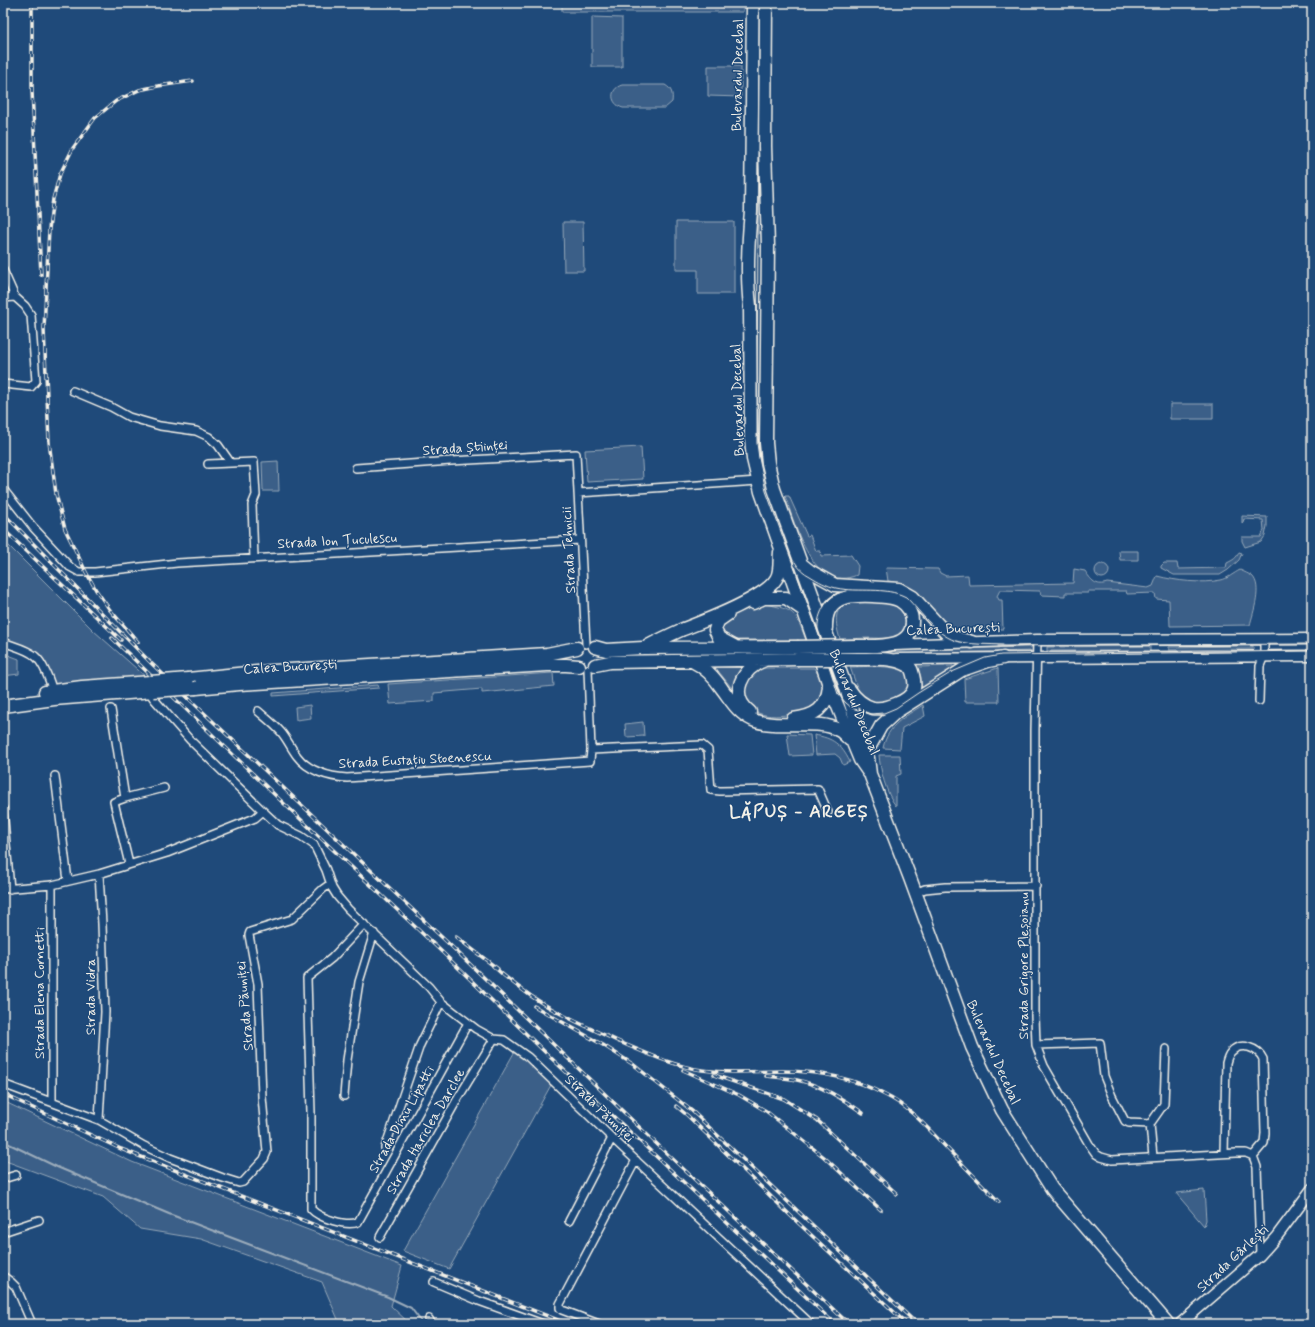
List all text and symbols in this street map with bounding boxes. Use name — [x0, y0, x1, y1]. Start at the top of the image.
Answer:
street label: Bulevardul Decebal — [728, 19, 748, 131]
street label: Bulevardul Decebal — [727, 344, 749, 456]
street label: Strada Științei — [422, 436, 509, 460]
street label: Strada Tehnicii — [558, 506, 580, 594]
street label: Strada Ion Țuculescu — [277, 529, 397, 553]
street label: Calea București — [906, 618, 1000, 640]
street label: Bulevardul Decebal — [825, 647, 883, 758]
street label: Calea București — [243, 656, 337, 678]
street label: Strada Eustațiu Stoenescu — [338, 747, 492, 773]
district label: LĂPUȘ - ARGEȘ — [729, 800, 869, 824]
street label: Strada Grigore Pleșoianu — [1015, 892, 1033, 1040]
street label: Strada Elena Cornetti — [31, 927, 49, 1059]
street label: Strada Vidra — [82, 959, 100, 1035]
street label: Strada Păuniței — [232, 960, 258, 1052]
street label: Bulevardul Decebal — [962, 997, 1024, 1107]
street label: Strada Dinu Lipatti — [365, 1063, 439, 1176]
street label: Strada Hariclea Darclee — [382, 1065, 469, 1198]
street label: Strada Păuniței — [561, 1071, 638, 1147]
street label: Strada Gârlești — [1193, 1221, 1272, 1296]

